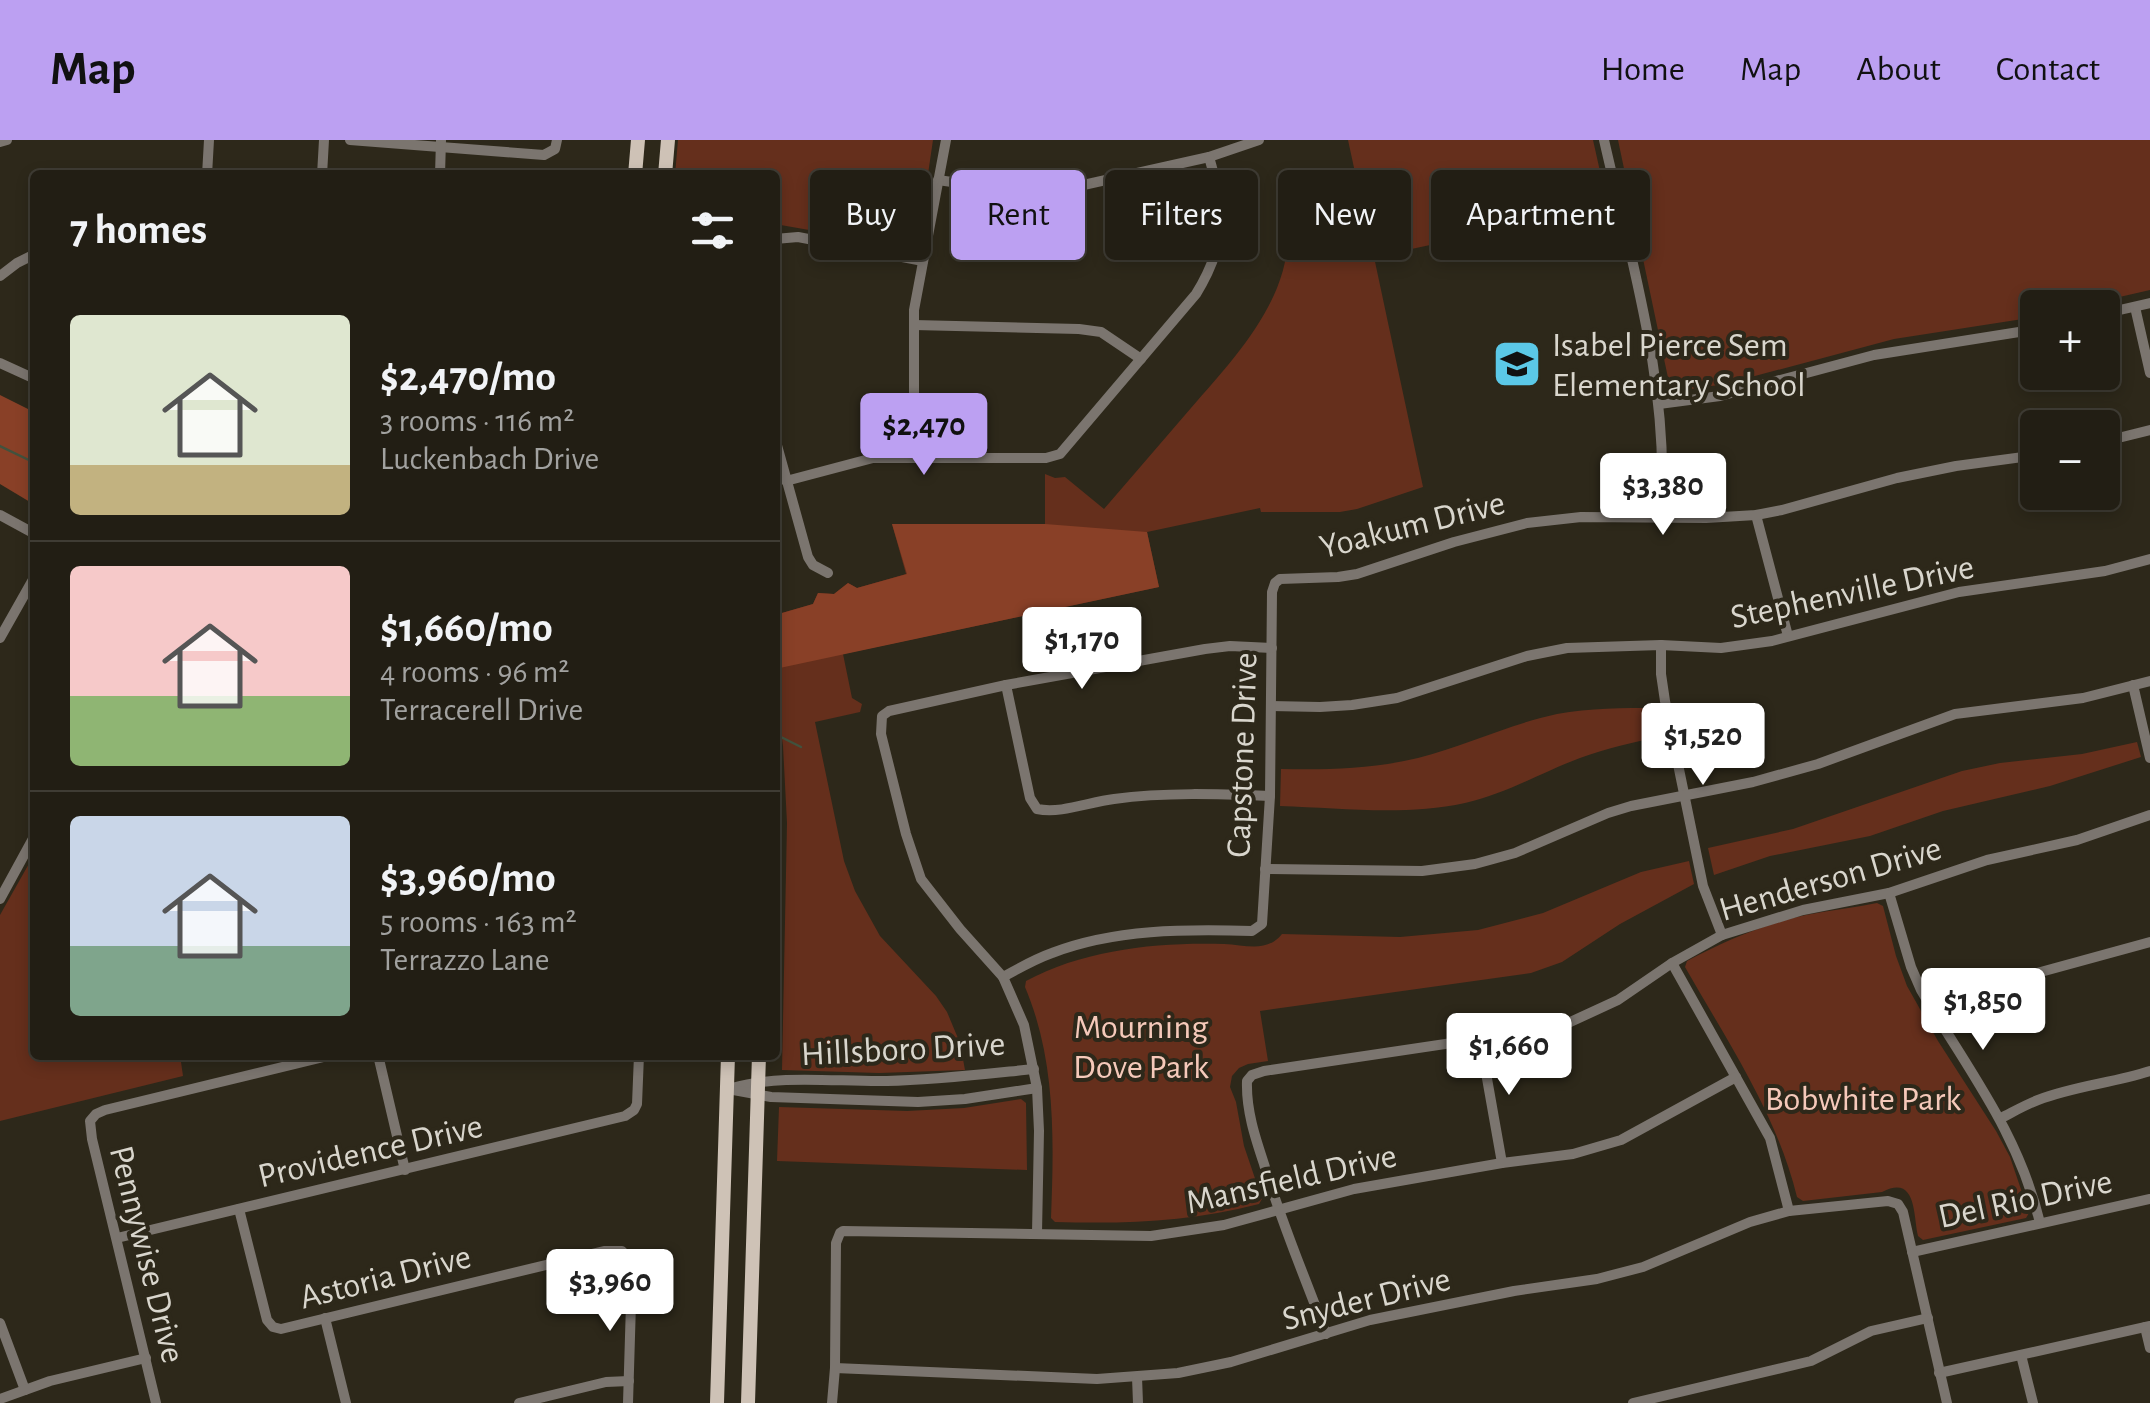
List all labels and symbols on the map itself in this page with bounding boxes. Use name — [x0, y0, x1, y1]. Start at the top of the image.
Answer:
place label: Isabel Pierce Sem Elementary School — [1552, 328, 1806, 403]
school or university icon: Isabel Pierce Sem Elementary School — [1491, 338, 1543, 390]
pin: $2,470 — [843, 393, 1005, 478]
pin: $3,380 — [1582, 453, 1744, 538]
street label: Yoakum Drive — [1316, 486, 1509, 565]
street label: Stephenville Drive — [1727, 550, 1977, 635]
pin: $1,170 — [1001, 607, 1163, 692]
street label: Capstone Drive — [1221, 652, 1264, 858]
pin: $1,520 — [1622, 703, 1784, 788]
street label: Henderson Drive — [1715, 831, 1946, 928]
pin: $1,850 — [1902, 968, 2064, 1053]
park label: Mourning Dove Park — [1073, 1010, 1209, 1085]
pin: $1,660 — [1428, 1013, 1590, 1098]
street label: Hillsboro Drive — [800, 1027, 1006, 1072]
park label: Bobwhite Park — [1765, 1082, 1961, 1117]
street label: Providence Drive — [255, 1109, 486, 1194]
street label: Mansfield Drive — [1183, 1138, 1400, 1221]
street label: Pennywise Drive — [103, 1142, 190, 1367]
street label: Del Rio Drive — [1935, 1164, 2115, 1235]
street label: Astoria Drive — [296, 1239, 475, 1316]
pin: $3,960 — [529, 1249, 691, 1334]
street label: Snyder Drive — [1279, 1262, 1454, 1337]

